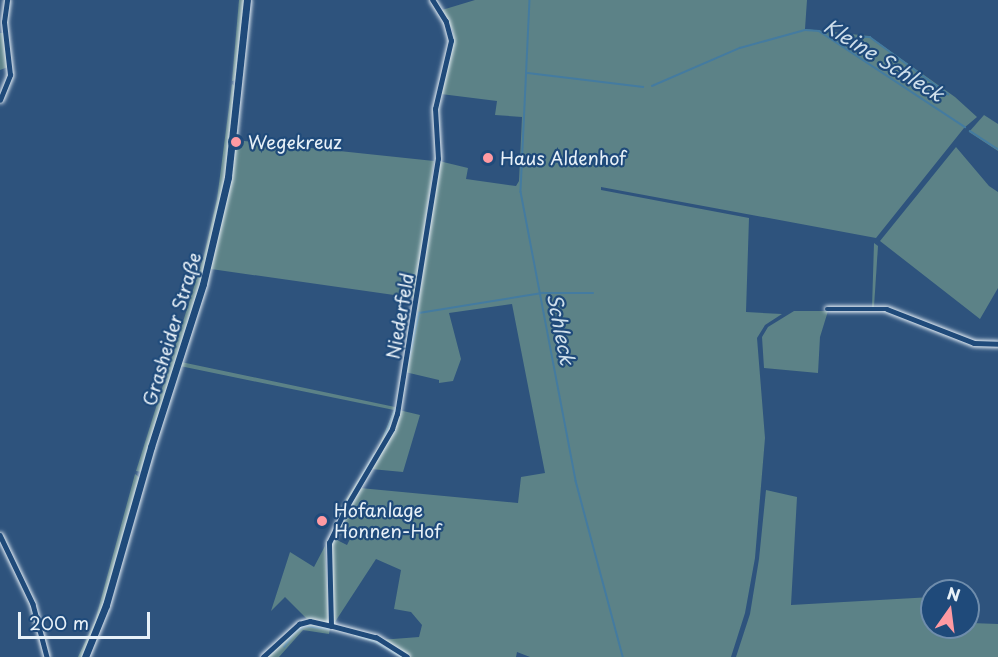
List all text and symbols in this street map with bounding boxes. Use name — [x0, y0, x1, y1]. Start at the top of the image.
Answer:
water label: Kleine Schleck — [819, 13, 949, 107]
place label: Wegekreuz — [248, 131, 342, 153]
marker: Wegekreuz — [229, 135, 243, 149]
place label: Haus Aldenhof — [500, 147, 626, 169]
marker: Haus Aldenhof — [481, 151, 495, 165]
street label: Grasheider Straße — [138, 249, 206, 409]
street label: Niederfeld — [382, 271, 418, 361]
water label: Schleck — [542, 291, 580, 367]
place label: Hofanlage Honnen-Hof — [334, 500, 441, 542]
marker: Hofanlage Honnen-Hof — [315, 514, 329, 528]
north arrow — [920, 579, 980, 639]
text: N — [945, 580, 963, 607]
scale bar — [21, 600, 153, 638]
text: 200 m — [29, 609, 89, 636]

